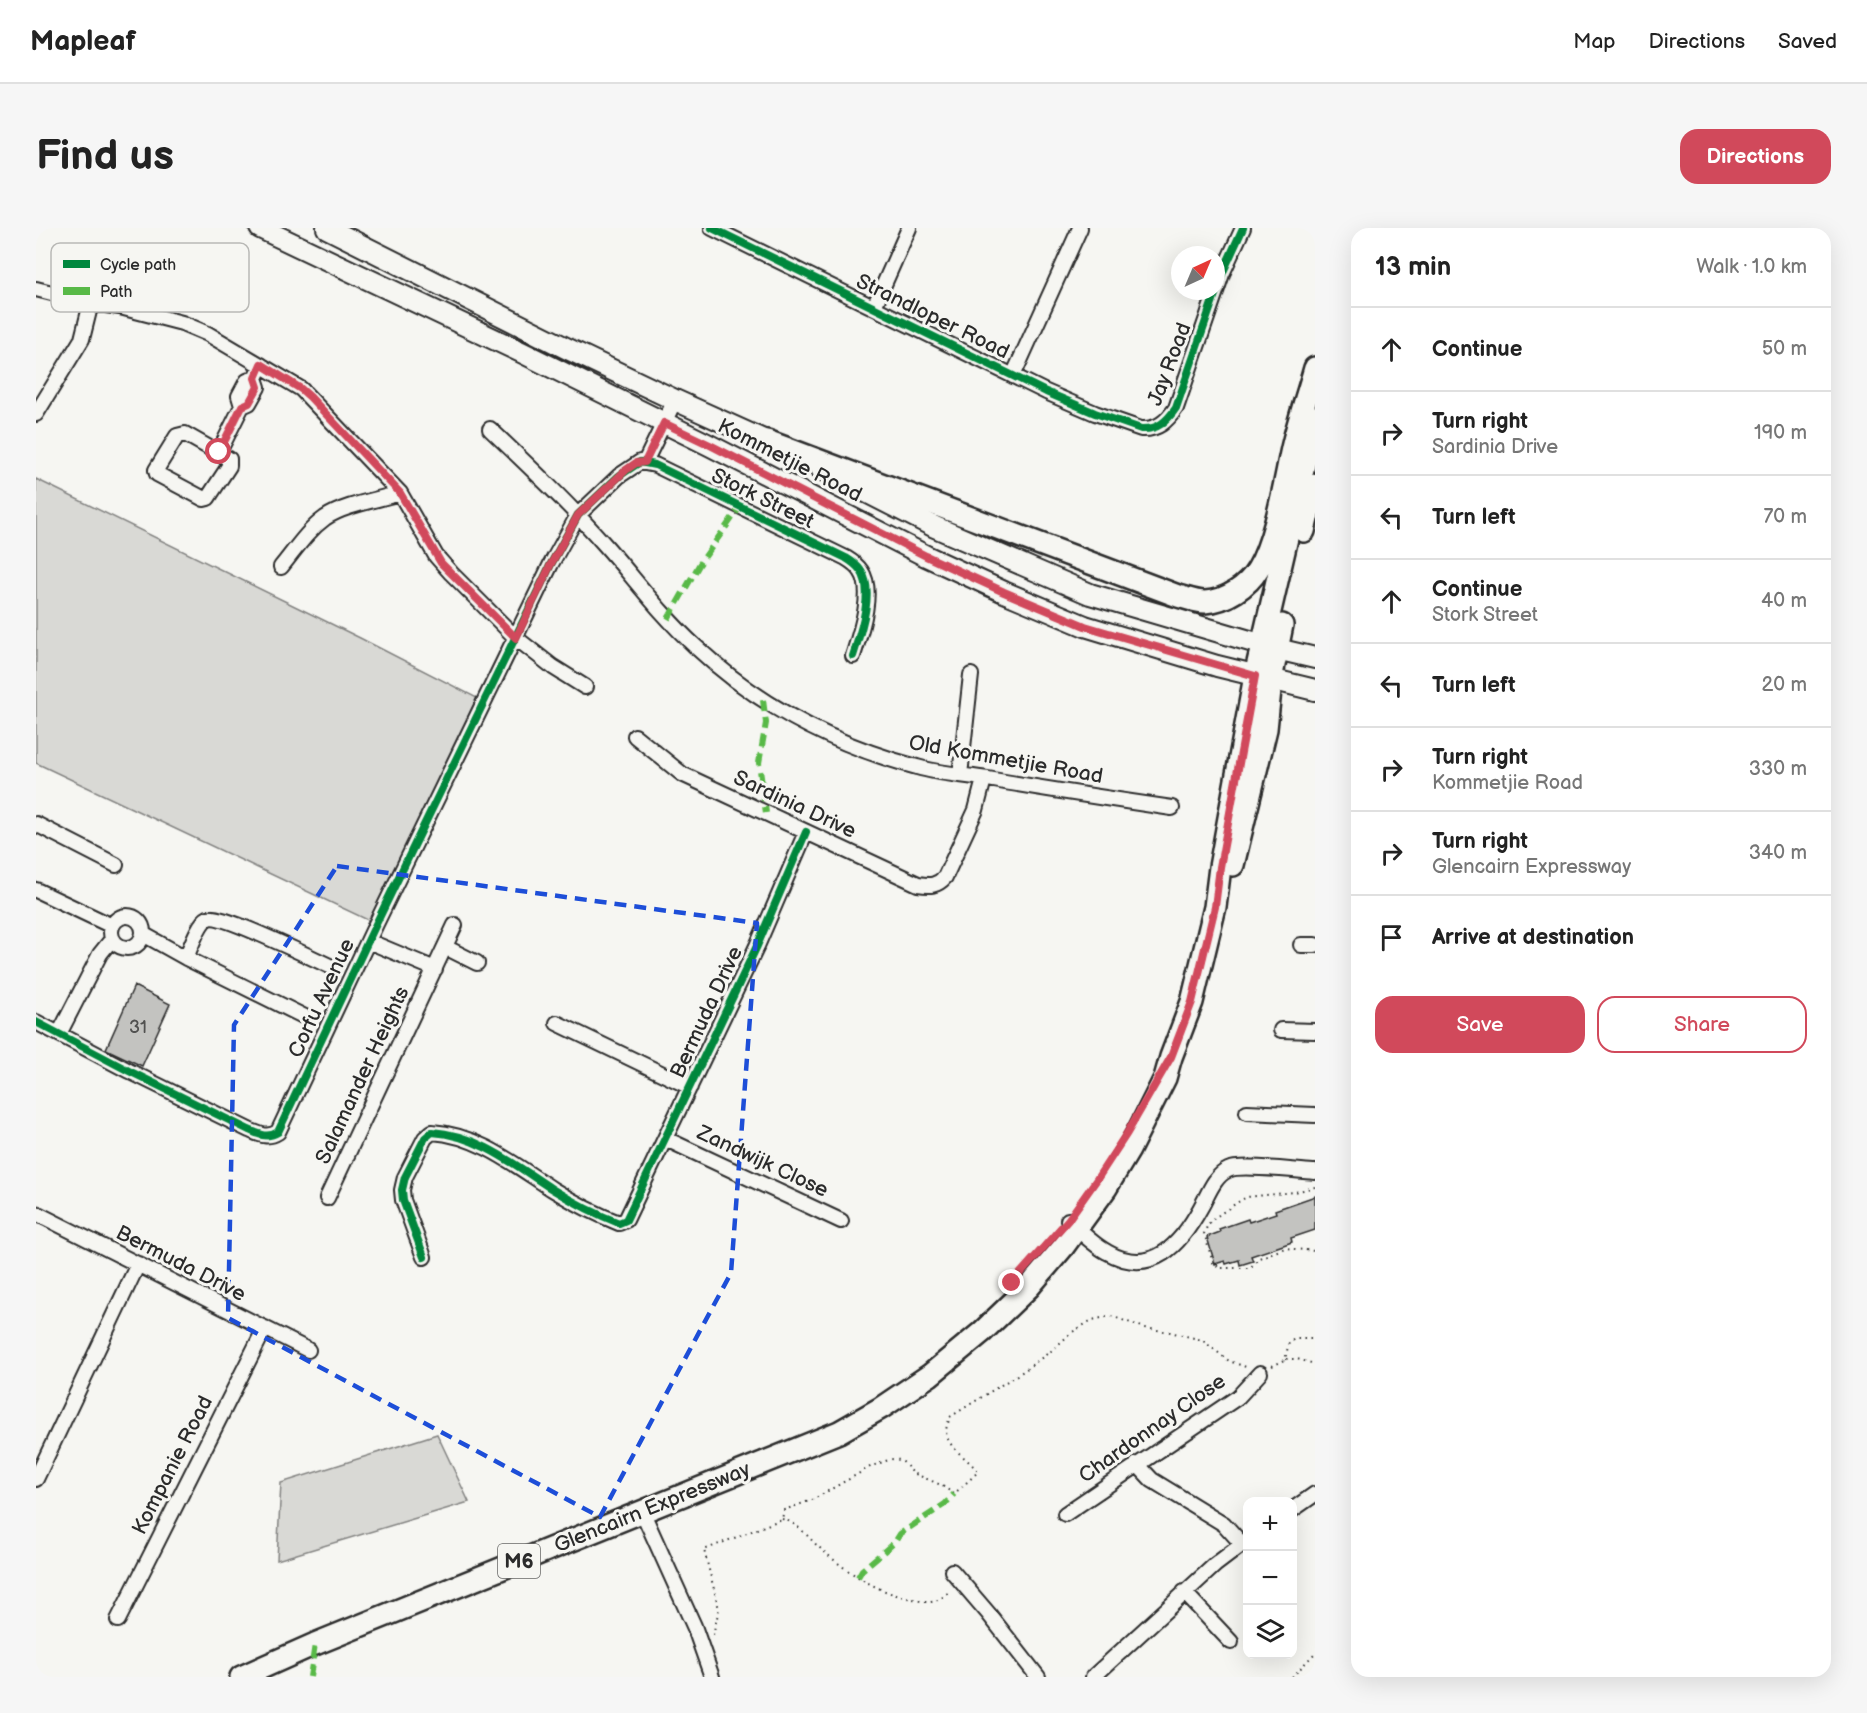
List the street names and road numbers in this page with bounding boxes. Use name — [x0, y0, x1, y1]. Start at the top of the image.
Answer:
street label: Strandloper Road — [852, 269, 1013, 364]
street label: Jay Road — [1142, 319, 1197, 409]
street label: Kommetjie Road — [713, 413, 866, 508]
street label: Stork Street — [707, 463, 819, 534]
street label: Old Kommetjie Road — [907, 730, 1105, 789]
street label: Sardinia Drive — [730, 765, 860, 844]
street label: Corfu Avenue — [283, 935, 360, 1062]
street label: Bermuda Drive — [665, 942, 748, 1082]
street label: Salamander Heights — [310, 982, 415, 1168]
street label: Zandwijk Close — [692, 1120, 832, 1203]
street label: Bermuda Drive — [112, 1220, 250, 1307]
street label: Chardonnay Close — [1074, 1369, 1230, 1488]
street label: Kompanie Road — [127, 1392, 218, 1539]
street label: Glencairn Expressway — [551, 1457, 754, 1558]
road number: M6 — [498, 1544, 540, 1578]

